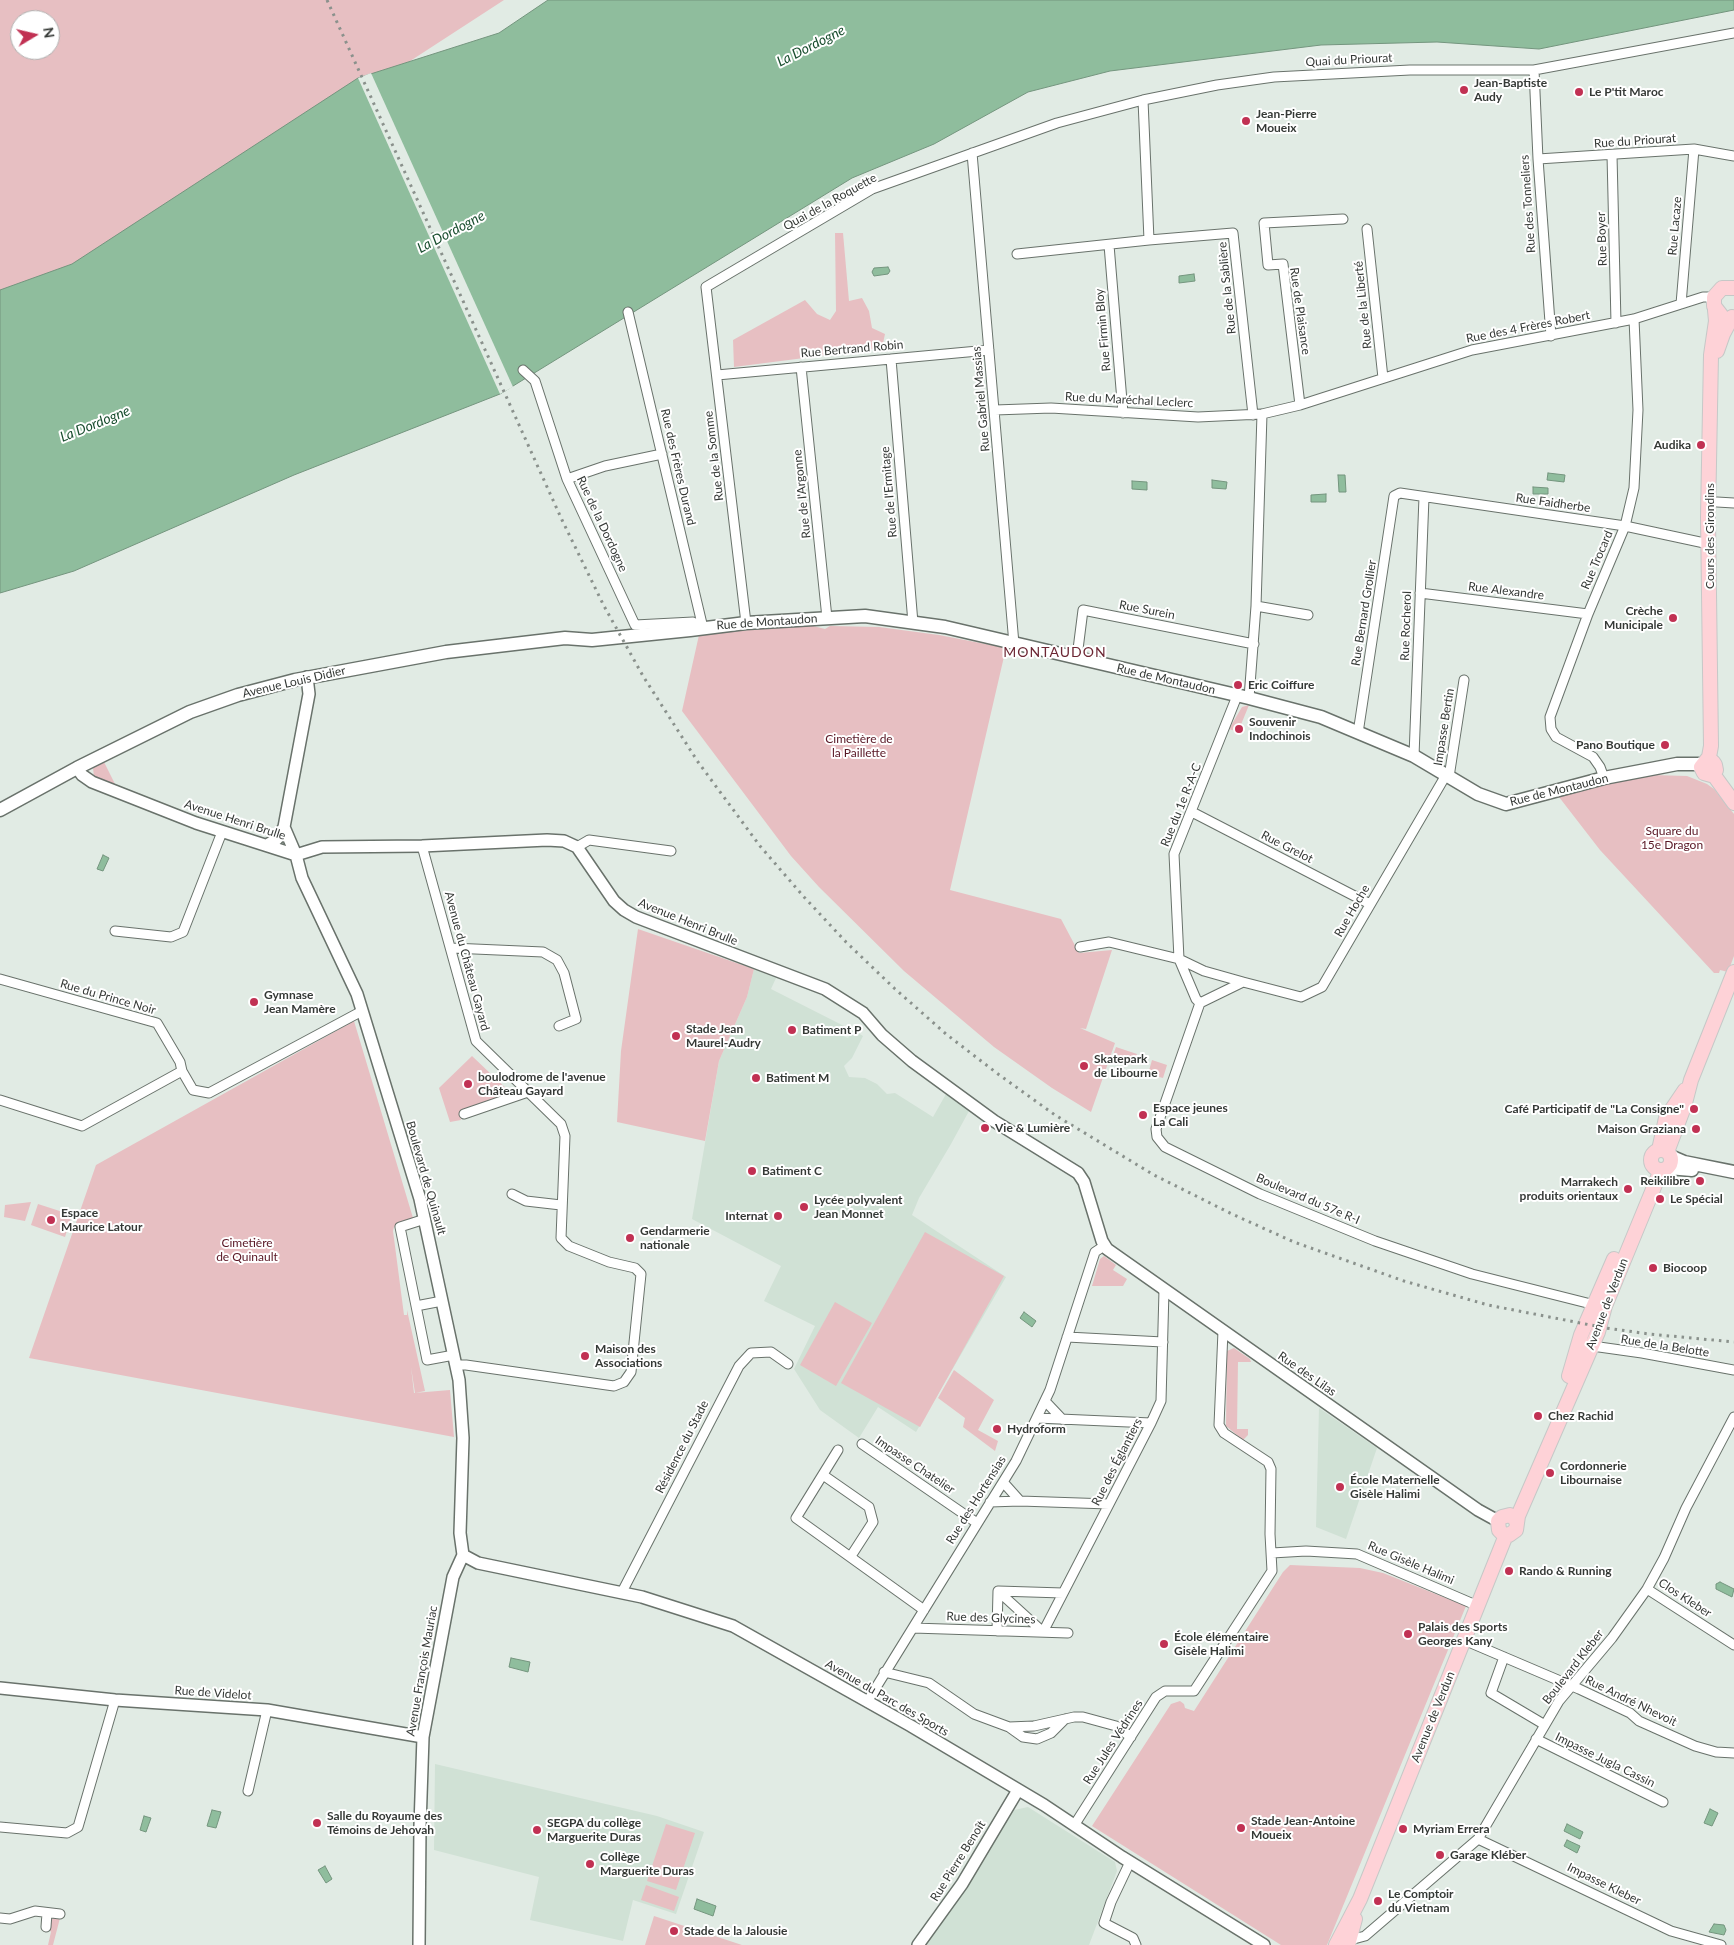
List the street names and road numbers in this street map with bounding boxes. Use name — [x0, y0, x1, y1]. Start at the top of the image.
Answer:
street label: Quai du Priourat — [1305, 51, 1393, 69]
street label: Rue du Priourat — [1594, 131, 1676, 151]
street label: Rue des Tonneliers — [1517, 154, 1539, 254]
street label: Quai de la Roquette — [781, 170, 879, 234]
street label: Rue Lacaze — [1665, 196, 1685, 256]
street label: Rue Boyer — [1594, 212, 1610, 266]
street label: Rue de la Sablière — [1215, 241, 1239, 335]
street label: Rue de la Liberté — [1351, 260, 1375, 350]
street label: Rue de Plaisance — [1287, 266, 1313, 356]
street label: Rue Firmin Bloy — [1092, 288, 1114, 372]
street label: Rue des 4 Frères Robert — [1465, 308, 1591, 346]
street label: Rue Bertrand Robin — [800, 337, 904, 361]
street label: Rue Gabriel Massias — [969, 346, 993, 452]
street label: Rue du Maréchal Leclerc — [1065, 389, 1193, 411]
street label: Rue des Frères Durand — [658, 407, 698, 527]
street label: Rue de la Somme — [701, 410, 727, 502]
street label: Rue de l'Ermitage — [878, 446, 900, 538]
street label: Rue de l'Argonne — [790, 449, 814, 539]
street label: Rue de la Dordogne — [573, 474, 631, 574]
street label: Cours des Girondins — [1703, 483, 1717, 589]
street label: Rue Faidherbe — [1515, 491, 1591, 515]
street label: Rue Trocard — [1578, 528, 1616, 592]
street label: Rue Bernard Grollier — [1349, 559, 1379, 667]
street label: Rue Alexandre — [1467, 579, 1545, 603]
street label: Rue Rocherol — [1398, 591, 1414, 661]
street label: Rue Surein — [1118, 598, 1176, 622]
street label: Rue de Montaudon — [716, 611, 818, 633]
street label: Rue de Montaudon — [1115, 661, 1217, 697]
street label: Avenue Louis Didier — [241, 663, 347, 701]
street label: Impasse Bertin — [1431, 687, 1457, 767]
street label: Rue du 1e R-A-C — [1158, 761, 1204, 849]
street label: Rue de Montaudon — [1508, 771, 1610, 809]
street label: Avenue Henri Brulle — [182, 797, 288, 843]
street label: Rue Grelot — [1259, 828, 1315, 866]
street label: Rue Hoche — [1331, 882, 1373, 940]
street label: Avenue du Château Gayard — [441, 890, 493, 1032]
street label: Avenue Henri Brulle — [636, 896, 740, 948]
street label: Rue du Prince Noir — [58, 976, 158, 1018]
street label: Boulevard de Quinault — [403, 1119, 449, 1237]
street label: Boulevard du 57e R-I — [1254, 1171, 1362, 1227]
street label: Avenue de Verdun — [1583, 1256, 1631, 1352]
street label: Rue de la Belotte — [1620, 1332, 1710, 1360]
street label: Rue des Lilas — [1275, 1349, 1339, 1399]
street label: Résidence du Stade — [652, 1398, 712, 1496]
street label: Rue des Églantiers — [1089, 1416, 1145, 1508]
street label: Impasse Chatelier — [872, 1433, 958, 1497]
street label: Rue des Hortensias — [943, 1453, 1009, 1547]
street label: Rue Gisèle Halimi — [1366, 1538, 1456, 1588]
street label: Clos Kleber — [1656, 1575, 1714, 1621]
street label: Avenue François Mauriac — [403, 1605, 441, 1737]
street label: Rue des Glycines — [946, 1609, 1036, 1627]
street label: Boulevard Kleber — [1539, 1627, 1607, 1707]
street label: Avenue du Parc des Sports — [823, 1657, 951, 1739]
street label: Avenue de Verdun — [1408, 1669, 1458, 1765]
street label: Rue André Nhevoit — [1583, 1673, 1679, 1729]
street label: Rue de Videlot — [174, 1683, 252, 1703]
street label: Rue Jules Védrines — [1080, 1697, 1146, 1787]
street label: Impasse Jugla Cassin — [1553, 1730, 1657, 1790]
street label: Rue Pierre Benoît — [927, 1818, 989, 1904]
street label: Impasse Kleber — [1565, 1860, 1643, 1908]

